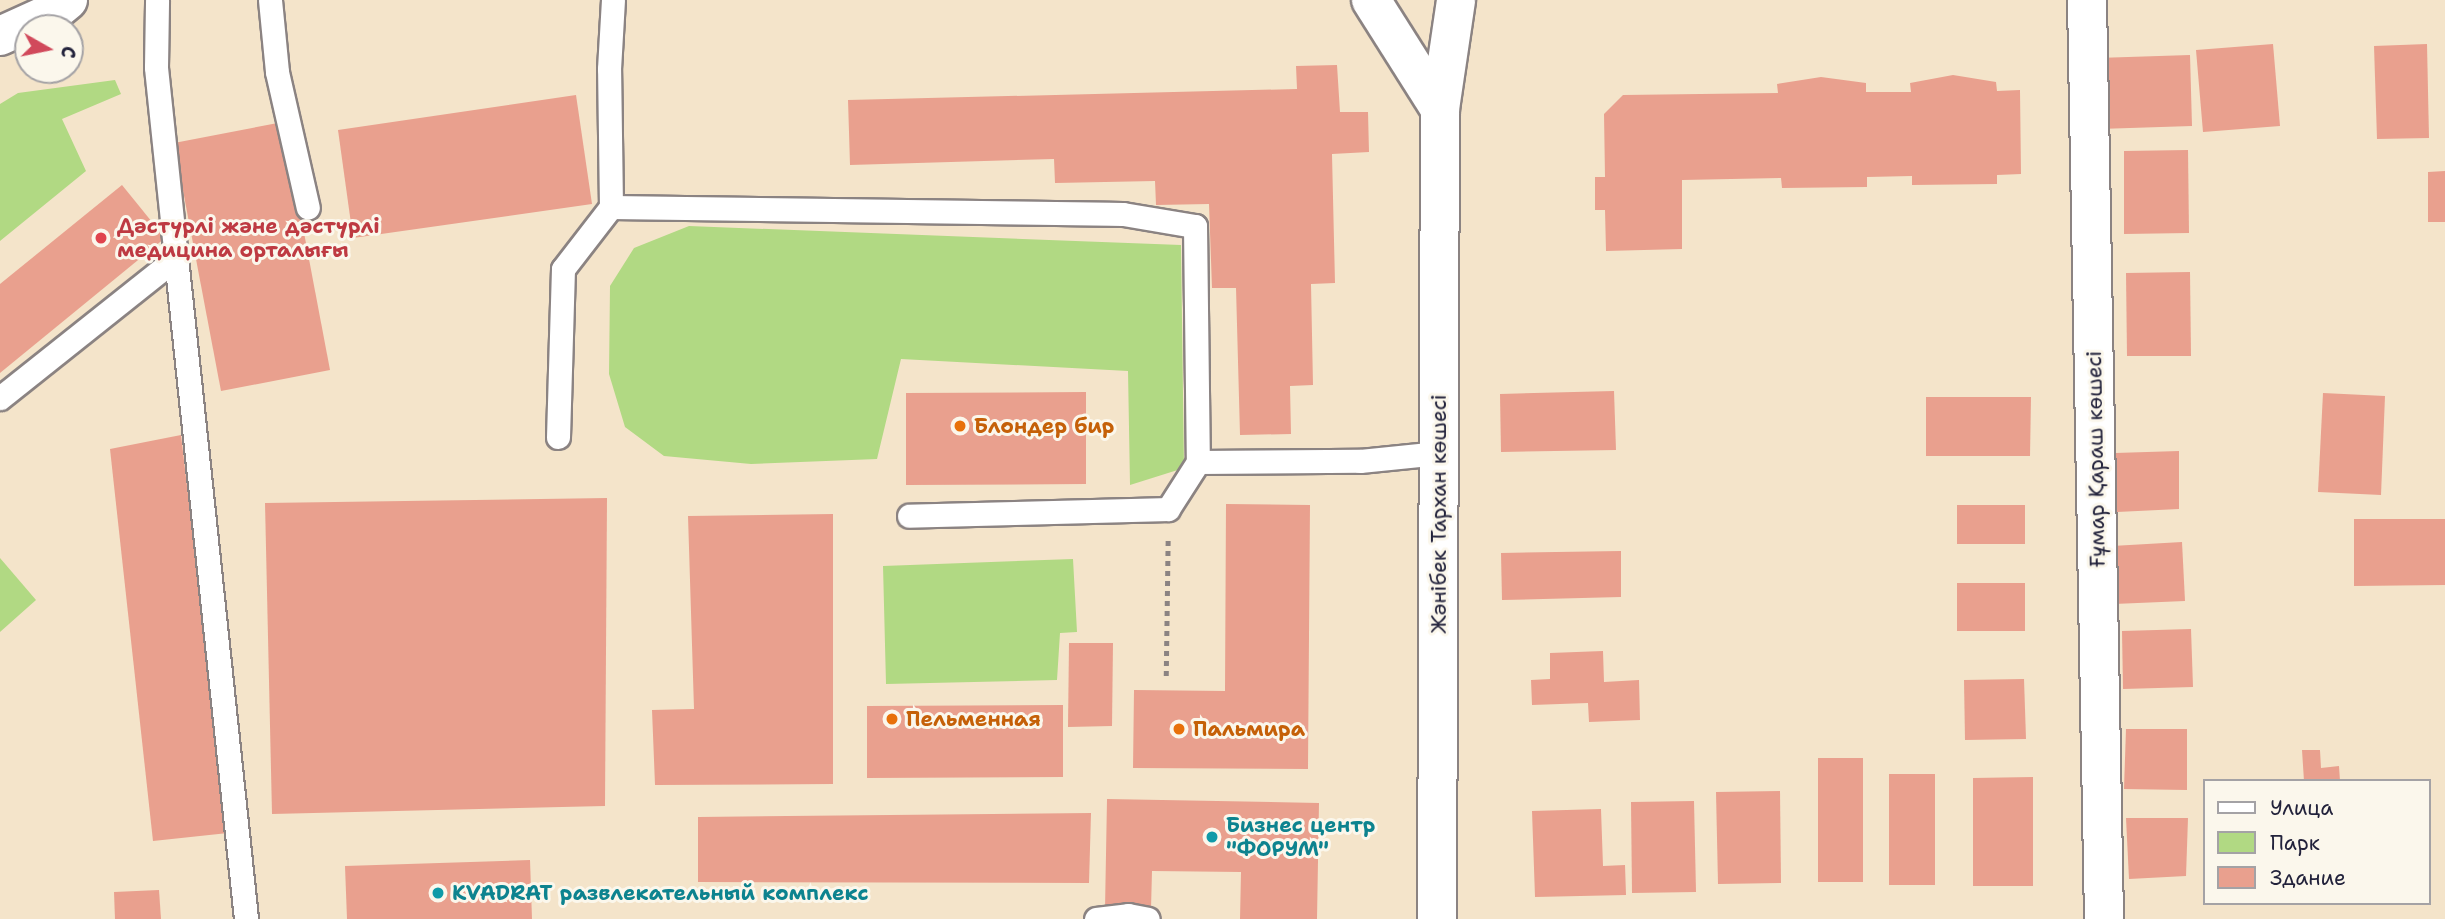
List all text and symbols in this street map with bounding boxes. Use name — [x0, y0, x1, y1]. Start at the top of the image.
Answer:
north arrow — [14, 14, 84, 84]
text: С — [55, 44, 82, 60]
place label: Дәстүрлі және дәстүрлі медицина орталығы — [117, 213, 380, 263]
marker: Дәстүрлі және дәстүрлі медицина орталығы — [91, 228, 111, 248]
street label: Ғұмар Қараш көшесі — [2082, 351, 2110, 567]
street label: Жәнібек Тархан көшесі — [1426, 394, 1452, 634]
place label: Блондер бир — [974, 413, 1114, 439]
marker: Блондер бир — [952, 418, 968, 434]
place label: Пельменная — [906, 706, 1041, 732]
marker: Пельменная — [884, 711, 900, 727]
place label: Пальмира — [1193, 716, 1305, 742]
marker: Пальмира — [1171, 721, 1187, 737]
legend — [2204, 779, 2431, 905]
text: Улица — [2270, 794, 2333, 822]
place label: Бизнес центр "ФОРУМ" — [1226, 812, 1375, 862]
marker: Бизнес центр "ФОРУМ" — [1204, 829, 1220, 845]
text: Парк — [2270, 829, 2320, 857]
text: Здание — [2270, 864, 2346, 892]
place label: KVADRAT развлекательный комплекс — [452, 880, 869, 906]
marker: KVADRAT развлекательный комплекс — [430, 885, 446, 901]

